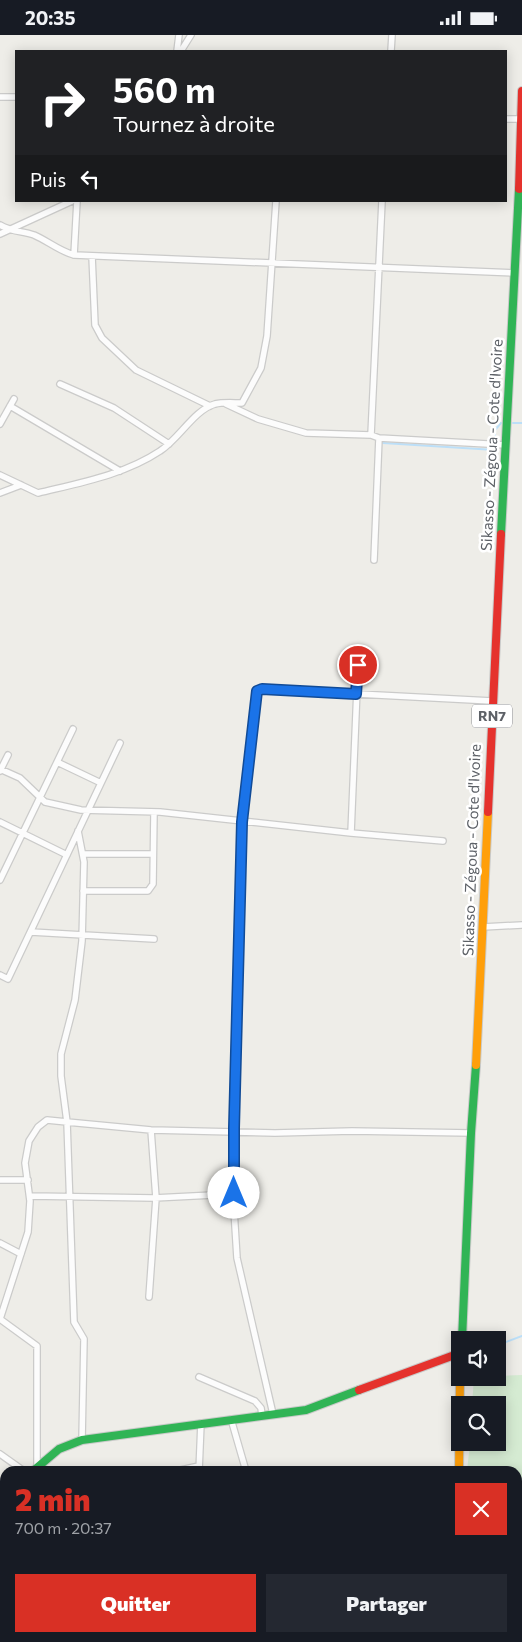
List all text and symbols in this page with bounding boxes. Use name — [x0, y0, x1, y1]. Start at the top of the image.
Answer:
text: 20:35 — [25, 6, 76, 29]
text: 560 m — [113, 67, 215, 110]
icon: right — [30, 70, 95, 135]
text: Tournez à droite — [113, 110, 275, 137]
icon: left — [76, 165, 104, 193]
text: Puis — [30, 168, 66, 191]
street label: Sikasso - Zégoua - Cote d'Ivoire — [476, 338, 506, 551]
pin — [337, 644, 379, 686]
icon: arrive — [344, 651, 372, 679]
road number: RN7 — [472, 704, 512, 727]
street label: Sikasso - Zégoua - Cote d'Ivoire — [458, 743, 484, 956]
position arrow — [207, 1166, 259, 1218]
map controls — [451, 1331, 506, 1451]
button: sound — [451, 1331, 506, 1386]
button: search — [451, 1396, 506, 1451]
text: 2 min — [15, 1480, 90, 1517]
button: close — [455, 1483, 507, 1535]
text: 700 m · 20:37 — [15, 1518, 112, 1537]
button: Quitter — [15, 1574, 256, 1632]
button: Partager — [266, 1574, 507, 1632]

